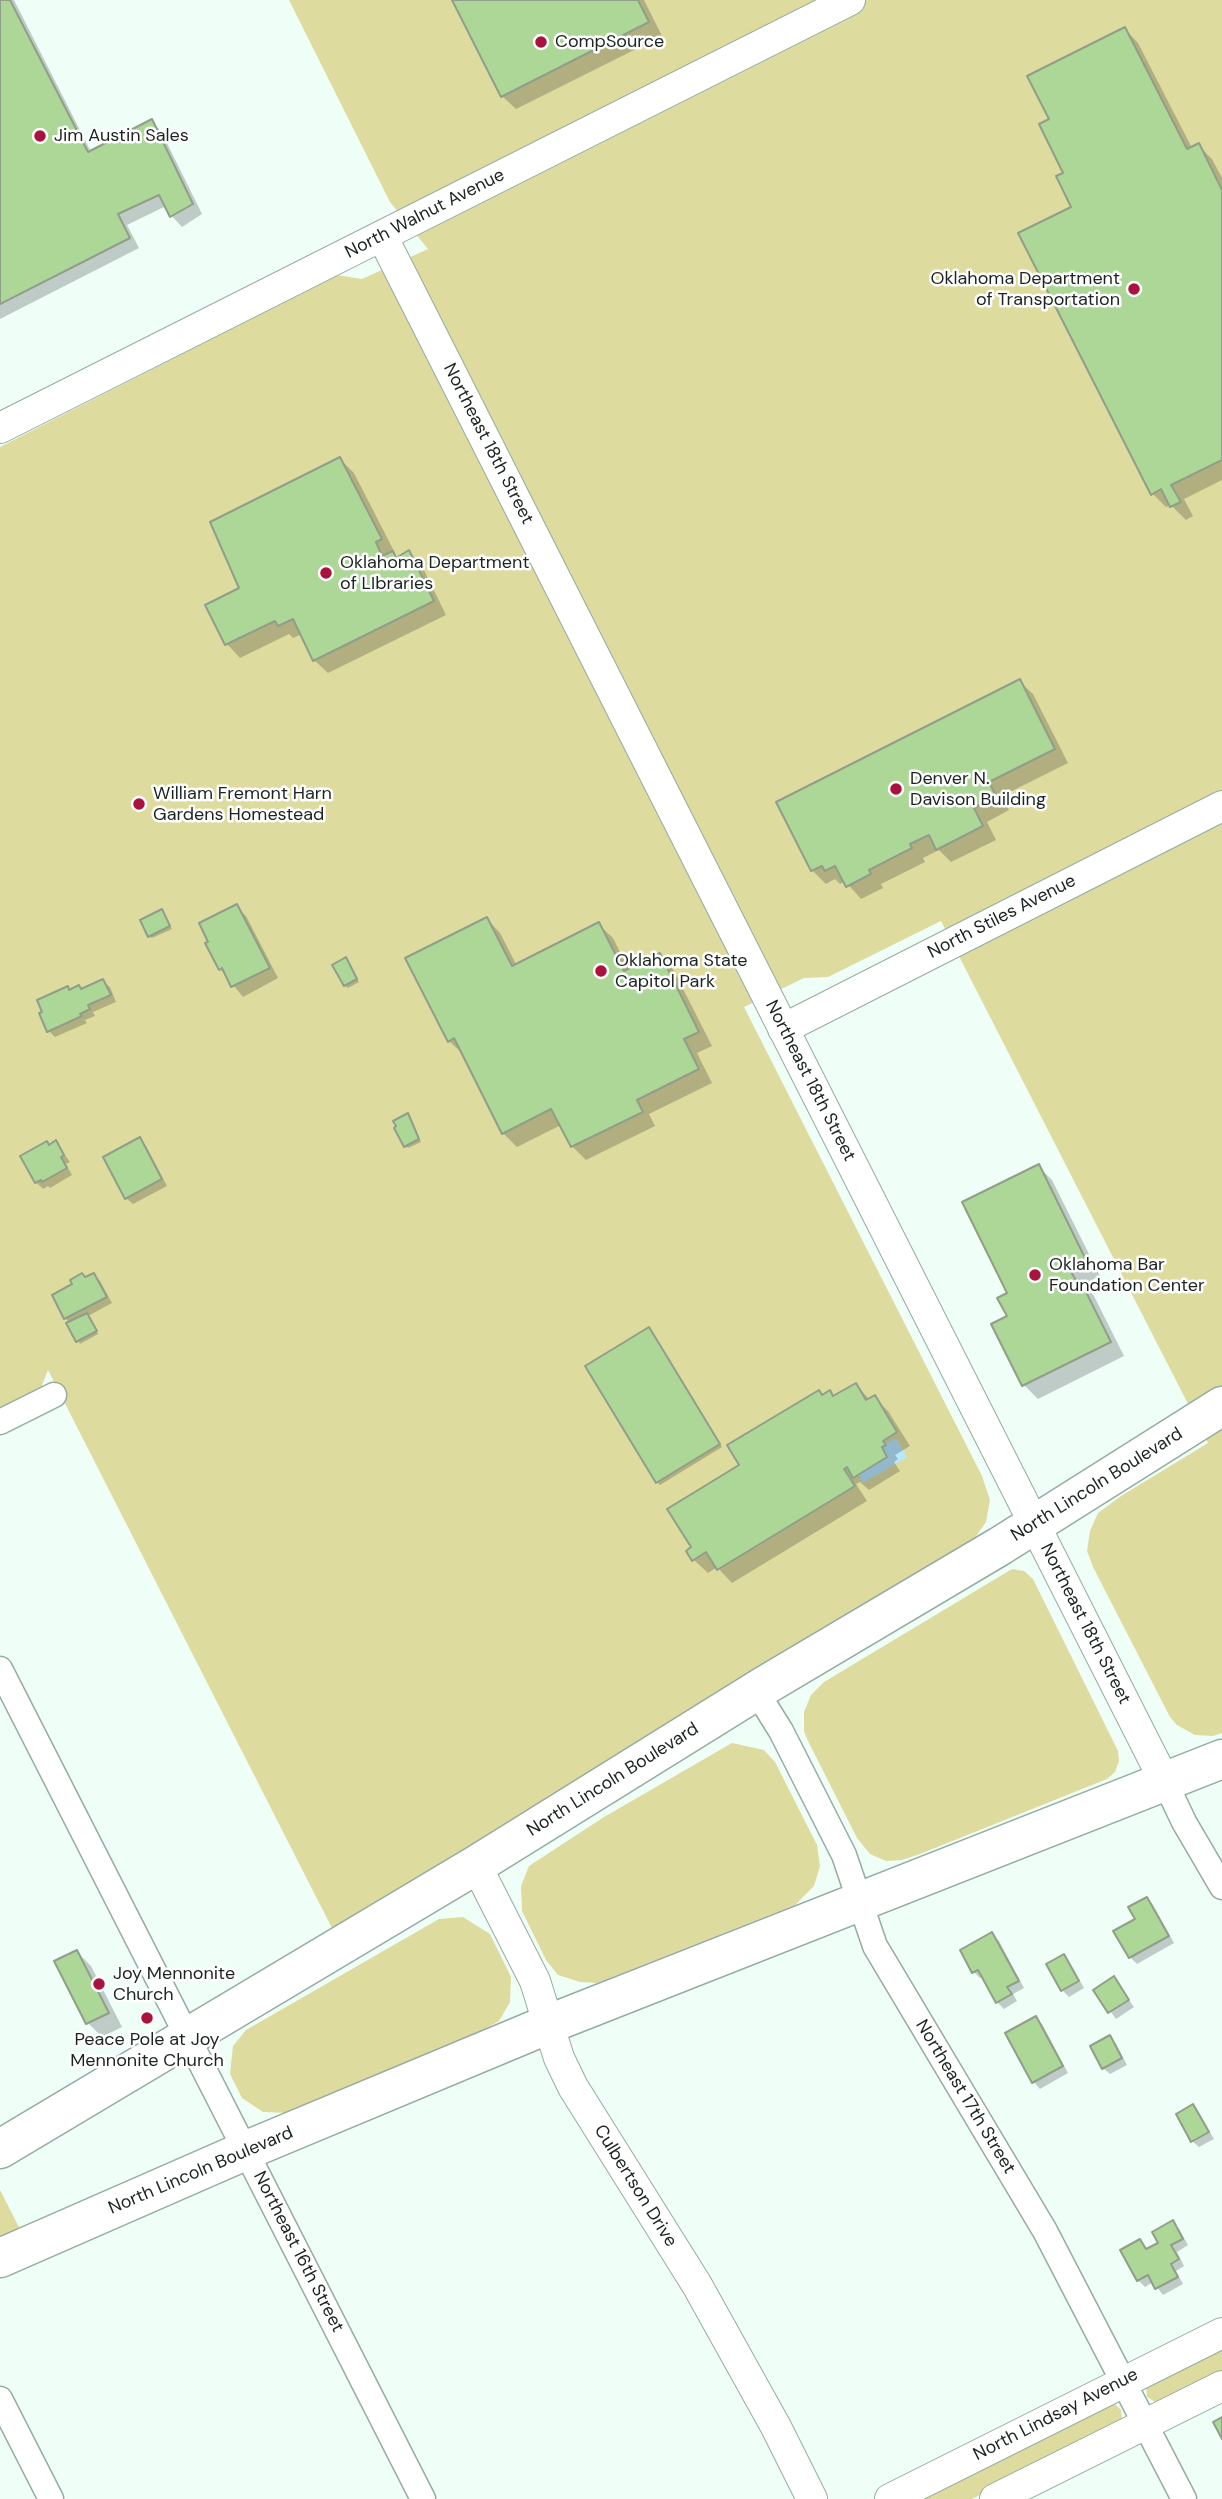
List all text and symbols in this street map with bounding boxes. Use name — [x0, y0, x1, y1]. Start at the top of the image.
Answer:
place label: CompSource — [555, 31, 664, 53]
marker: CompSource — [533, 34, 549, 50]
place label: Jim Austin Sales — [54, 125, 189, 147]
marker: Jim Austin Sales — [32, 128, 48, 144]
street label: North Walnut Avenue — [342, 164, 508, 264]
place label: Oklahoma Department of Transportation — [931, 268, 1120, 310]
marker: Oklahoma Department of Transportation — [1126, 281, 1142, 297]
street label: Northeast 18th Street — [438, 360, 538, 528]
place label: Oklahoma Department of LIbraries — [340, 552, 529, 594]
marker: Oklahoma Department of LIbraries — [318, 565, 334, 581]
place label: Denver N. Davison Building — [910, 768, 1046, 810]
marker: Denver N. Davison Building — [888, 781, 904, 797]
place label: William Fremont Harn Gardens Homestead — [153, 783, 332, 826]
marker: William Fremont Harn Gardens Homestead — [131, 796, 147, 812]
street label: North Stiles Avenue — [924, 870, 1080, 964]
place label: Oklahoma State Capitol Park — [615, 950, 748, 992]
marker: Oklahoma State Capitol Park — [593, 963, 609, 979]
street label: Northeast 18th Street — [760, 997, 860, 1165]
place label: Oklahoma Bar Foundation Center — [1049, 1254, 1205, 1296]
marker: Oklahoma Bar Foundation Center — [1027, 1267, 1043, 1283]
street label: North Lincoln Boulevard — [1007, 1423, 1187, 1547]
street label: Northeast 18th Street — [1035, 1540, 1135, 1708]
street label: North Lincoln Boulevard — [523, 1718, 703, 1842]
place label: Joy Mennonite Church — [113, 1963, 235, 2006]
marker: Joy Mennonite Church — [91, 1976, 107, 1992]
marker: Peace Pole at Joy Mennonite Church — [139, 2010, 155, 2026]
street label: Northeast 17th Street — [910, 2016, 1020, 2178]
place label: Peace Pole at Joy Mennonite Church — [70, 2029, 224, 2072]
street label: Culbertson Drive — [589, 2121, 681, 2251]
street label: North Lincoln Boulevard — [105, 2122, 297, 2220]
street label: Northeast 16th Street — [248, 2168, 348, 2336]
street label: North Lindsay Avenue — [970, 2364, 1142, 2466]

